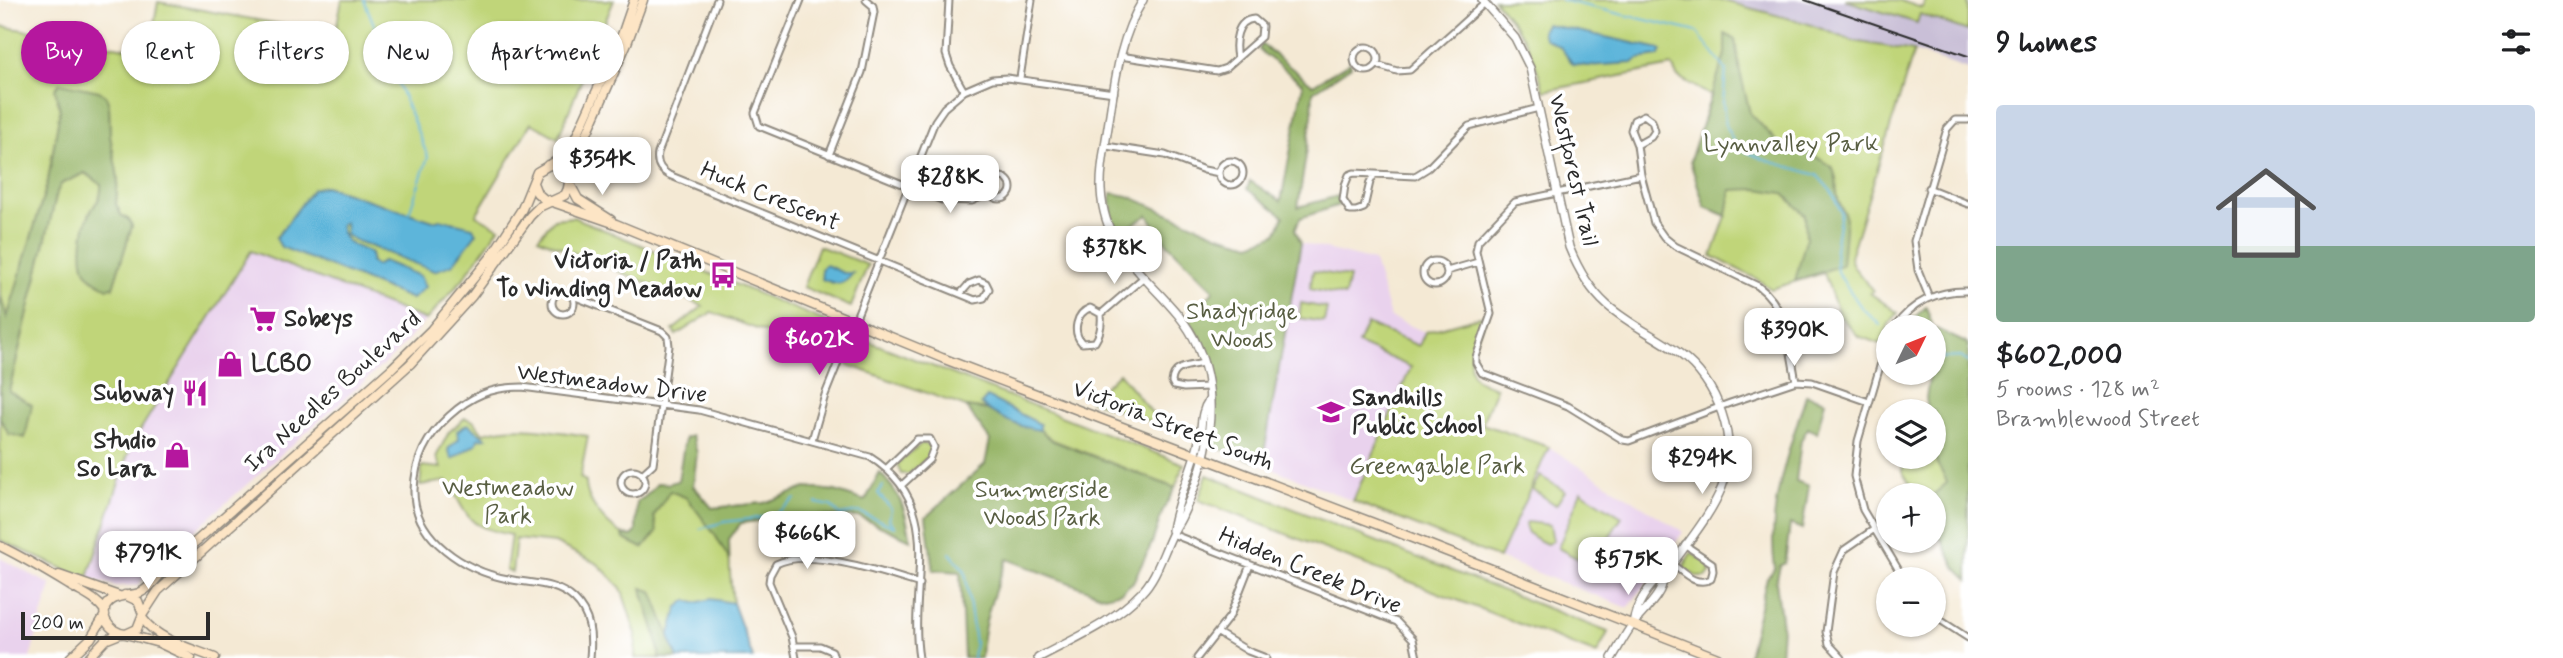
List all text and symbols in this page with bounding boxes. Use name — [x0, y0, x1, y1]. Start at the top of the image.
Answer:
chip: Buy — [21, 21, 107, 84]
chip: Rent — [121, 21, 220, 84]
chip: Filters — [234, 21, 349, 84]
chip: New — [363, 21, 453, 84]
chip: Apartment — [467, 21, 624, 84]
text: 9 homes — [1996, 23, 2097, 62]
icon: filters — [2497, 23, 2535, 61]
street label: Westforest Trail — [1539, 91, 1606, 249]
park label: Lynnvalley Park — [1703, 129, 1879, 160]
pin: $354K — [553, 138, 651, 197]
text: $354K — [569, 145, 635, 175]
icon: home — [2203, 150, 2329, 276]
street label: Huck Crescent — [696, 155, 844, 239]
pin: $288K — [901, 156, 999, 215]
text: $288K — [917, 163, 983, 193]
pin: $378K — [1065, 226, 1163, 286]
text: $378K — [1082, 234, 1146, 264]
place label: Victoria / Path To Winding Meadow — [496, 246, 702, 308]
bus stop icon: Victoria / Path To Winding Meadow — [708, 260, 738, 290]
park label: Shadyridge Woods — [1186, 297, 1298, 356]
street label: Ira Needles Boulevard — [238, 304, 428, 480]
supermarket icon: Sobeys — [248, 304, 278, 334]
place label: Sobeys — [284, 304, 353, 335]
pin: $390K — [1745, 308, 1843, 368]
north arrow — [1876, 315, 1946, 385]
map controls — [1876, 315, 1946, 637]
text: $390K — [1760, 316, 1828, 346]
pin: $602K — [770, 318, 868, 377]
text: $602K — [785, 325, 853, 355]
text: $602,000 — [1996, 336, 2123, 375]
shop icon: LCBO — [215, 349, 245, 379]
place label: LCBO — [251, 349, 312, 380]
street label: Westmeadow Drive — [515, 357, 709, 411]
street label: Victoria Street South — [1068, 373, 1278, 479]
text: 5 rooms · 128 m² — [1996, 375, 2160, 405]
place label: Subway — [93, 378, 174, 409]
restaurant icon: Subway — [180, 378, 210, 408]
place label: Sandhills Public School — [1352, 383, 1483, 442]
school or university icon: Sandhills Public School — [1316, 397, 1346, 427]
button: layers — [1876, 399, 1946, 469]
text: Bramblewood Street — [1996, 405, 2200, 435]
place label: Studio So Lara — [77, 426, 157, 485]
pin: $294K — [1653, 436, 1751, 496]
shop icon: Studio So Lara — [162, 440, 192, 470]
text: $294K — [1668, 444, 1736, 474]
park label: Greengable Park — [1349, 451, 1525, 482]
park label: Westmeadow Park — [442, 473, 574, 532]
park label: Summerside Woods Park — [975, 475, 1109, 534]
button: + — [1876, 483, 1946, 553]
pin: $666K — [758, 512, 856, 571]
text: $666K — [774, 519, 840, 549]
street label: Hidden Creek Drive — [1214, 520, 1406, 622]
pin: $791K — [99, 532, 197, 591]
pin: $575K — [1579, 538, 1677, 597]
text: $791K — [115, 539, 181, 569]
text: $575K — [1594, 545, 1662, 575]
button: − — [1876, 567, 1946, 637]
scale bar — [21, 609, 210, 641]
text: 200 m — [32, 611, 84, 636]

